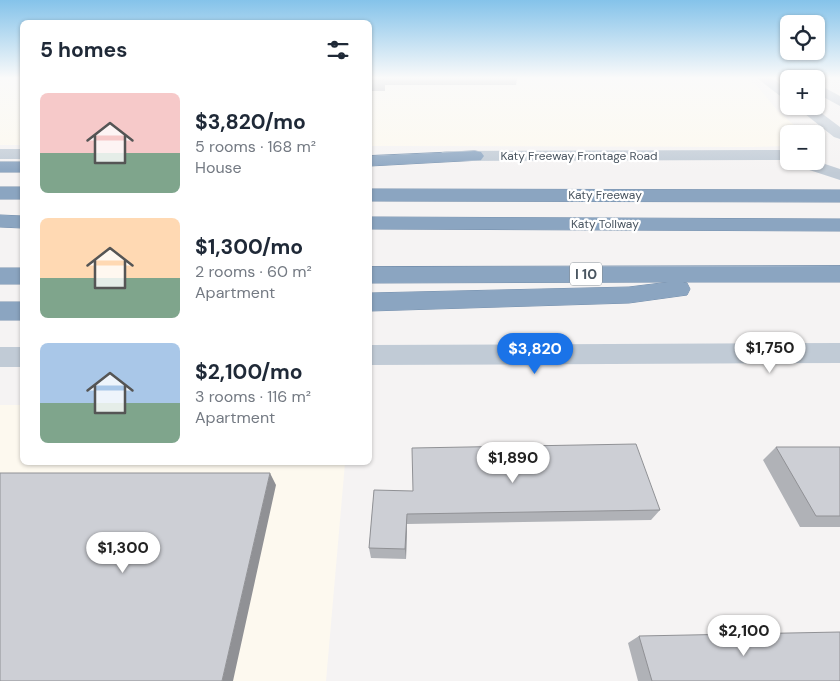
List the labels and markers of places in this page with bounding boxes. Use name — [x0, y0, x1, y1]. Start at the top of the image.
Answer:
pin: $3,820 — [494, 332, 576, 375]
pin: $1,750 — [729, 332, 811, 374]
pin: $1,890 — [472, 442, 554, 484]
pin: $1,300 — [82, 532, 164, 574]
pin: $2,100 — [703, 614, 785, 657]

